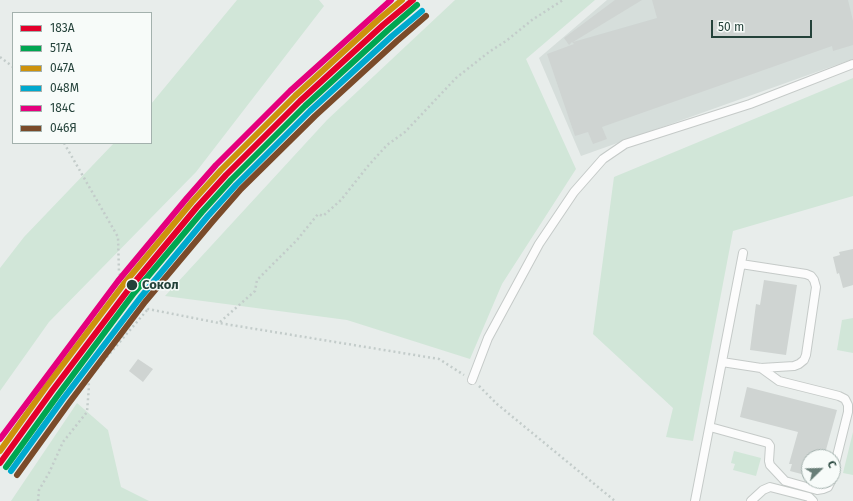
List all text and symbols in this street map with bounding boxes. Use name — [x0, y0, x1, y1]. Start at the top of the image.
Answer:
legend — [12, 12, 152, 144]
scale bar — [713, 12, 814, 38]
text: 50 m — [718, 20, 744, 34]
text: 183А — [50, 21, 75, 35]
text: 517А — [50, 41, 72, 55]
text: 047А — [50, 61, 75, 75]
text: 048М — [50, 81, 79, 95]
text: 184С — [50, 101, 75, 115]
text: 046Я — [50, 121, 77, 135]
place label: Сокол — [142, 277, 179, 293]
marker: Сокол — [125, 278, 139, 292]
north arrow — [801, 449, 841, 489]
text: С — [824, 459, 839, 470]

